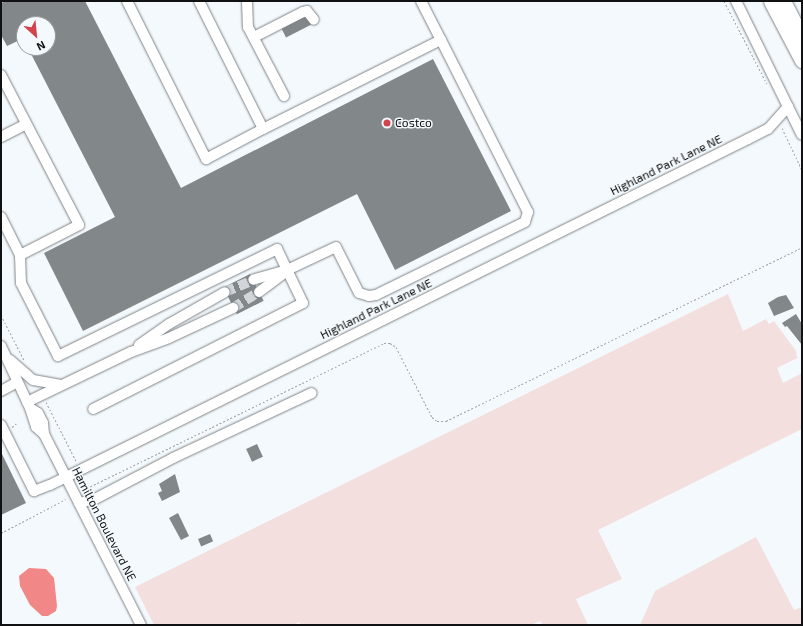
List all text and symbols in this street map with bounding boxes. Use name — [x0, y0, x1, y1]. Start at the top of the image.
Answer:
north arrow — [16, 16, 56, 56]
text: N — [35, 39, 48, 54]
place label: Costco — [395, 116, 432, 130]
marker: Costco — [382, 118, 392, 128]
street label: Highland Park Lane NE — [608, 132, 724, 198]
street label: Highland Park Lane NE — [318, 276, 434, 342]
street label: Hamilton Boulevard NE — [69, 465, 139, 583]

